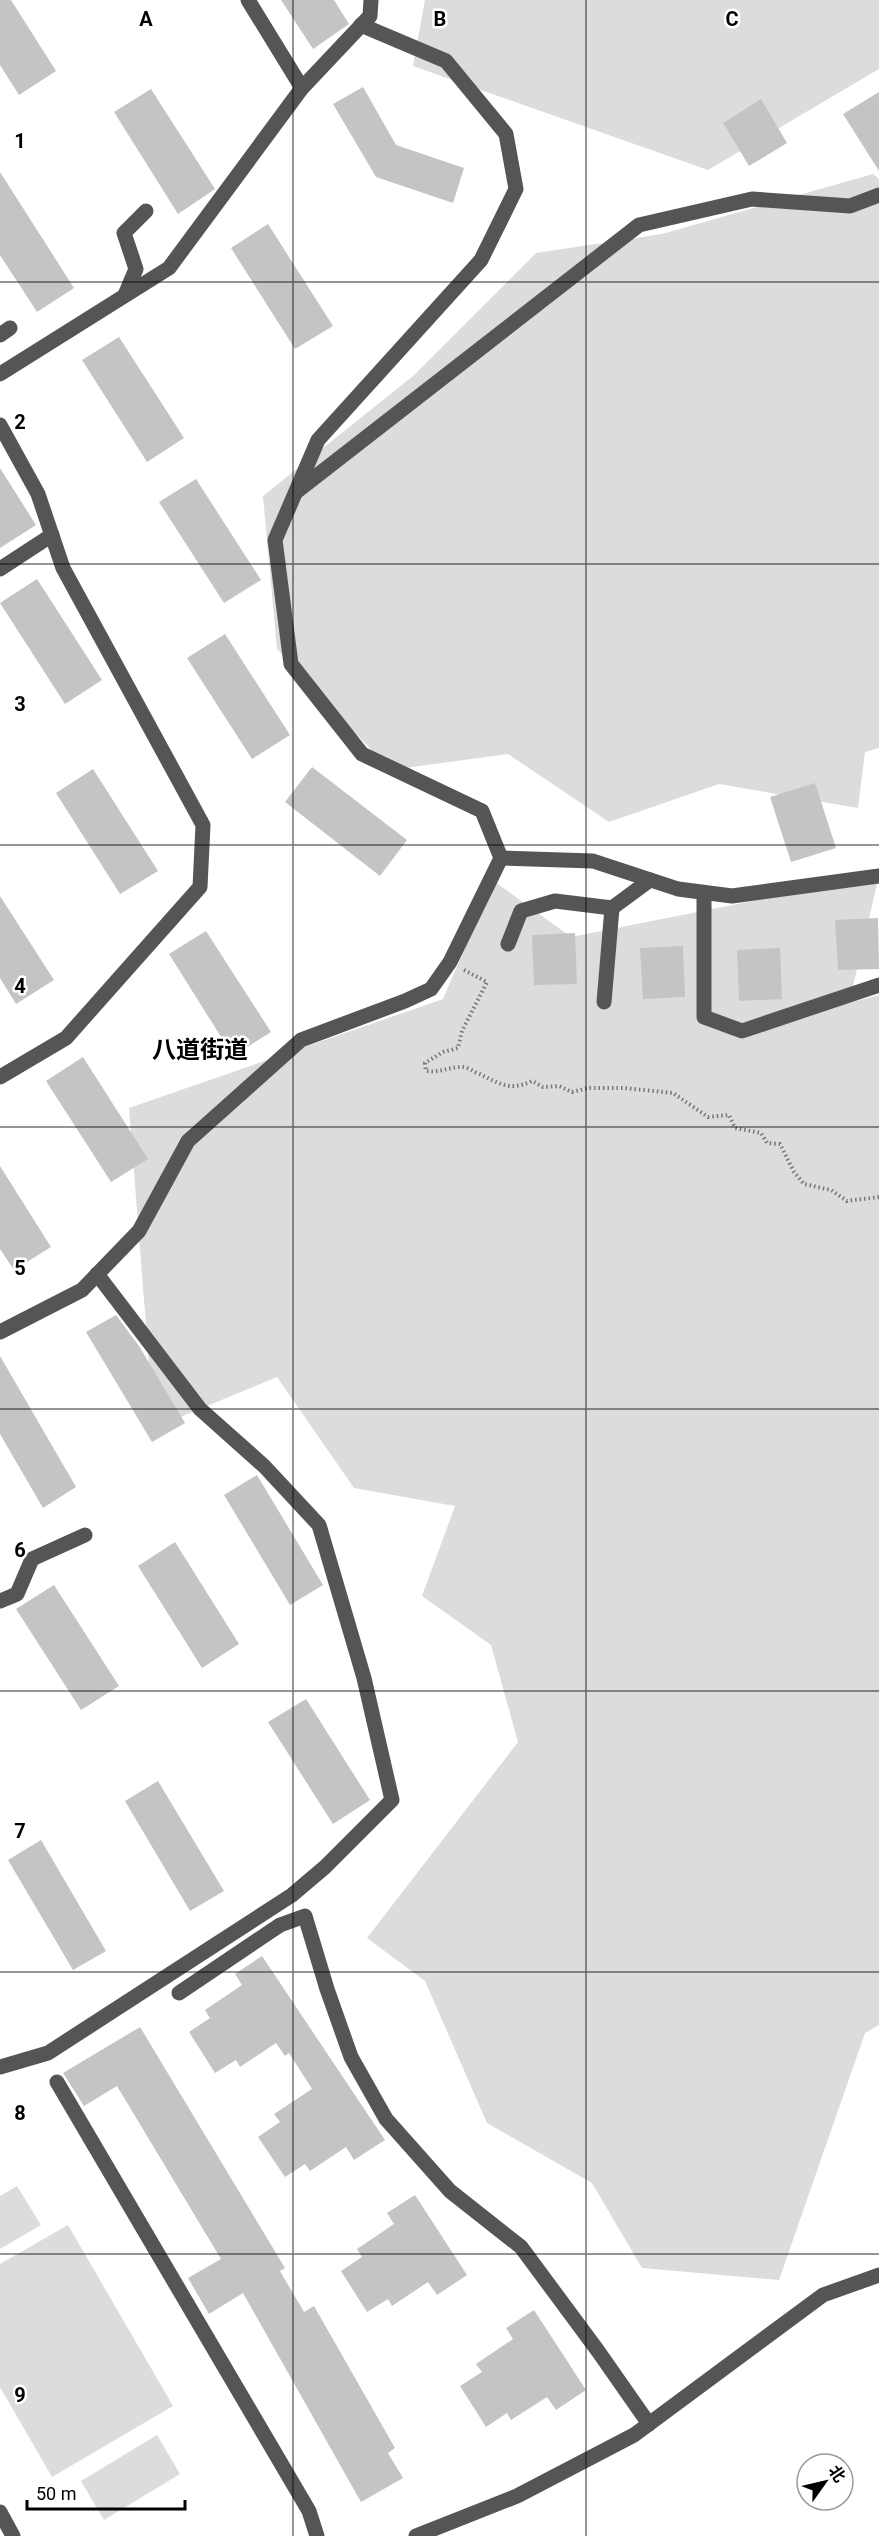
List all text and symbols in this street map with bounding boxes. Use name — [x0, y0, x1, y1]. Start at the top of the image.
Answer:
text: A — [139, 7, 153, 31]
text: B — [434, 7, 446, 31]
text: C — [725, 7, 739, 31]
text: 1 — [14, 129, 26, 153]
text: 2 — [14, 410, 26, 434]
text: 3 — [14, 692, 26, 716]
text: 4 — [14, 974, 26, 998]
district label: 八道街道 — [152, 1036, 248, 1064]
text: 5 — [14, 1256, 26, 1280]
text: 6 — [14, 1538, 26, 1562]
text: 7 — [14, 1819, 26, 1843]
text: 8 — [14, 2101, 26, 2125]
text: 9 — [14, 2383, 26, 2407]
north arrow — [795, 2452, 855, 2512]
text: 北 — [825, 2462, 849, 2486]
scale bar — [27, 2473, 184, 2511]
text: 50 m — [36, 2483, 76, 2504]

